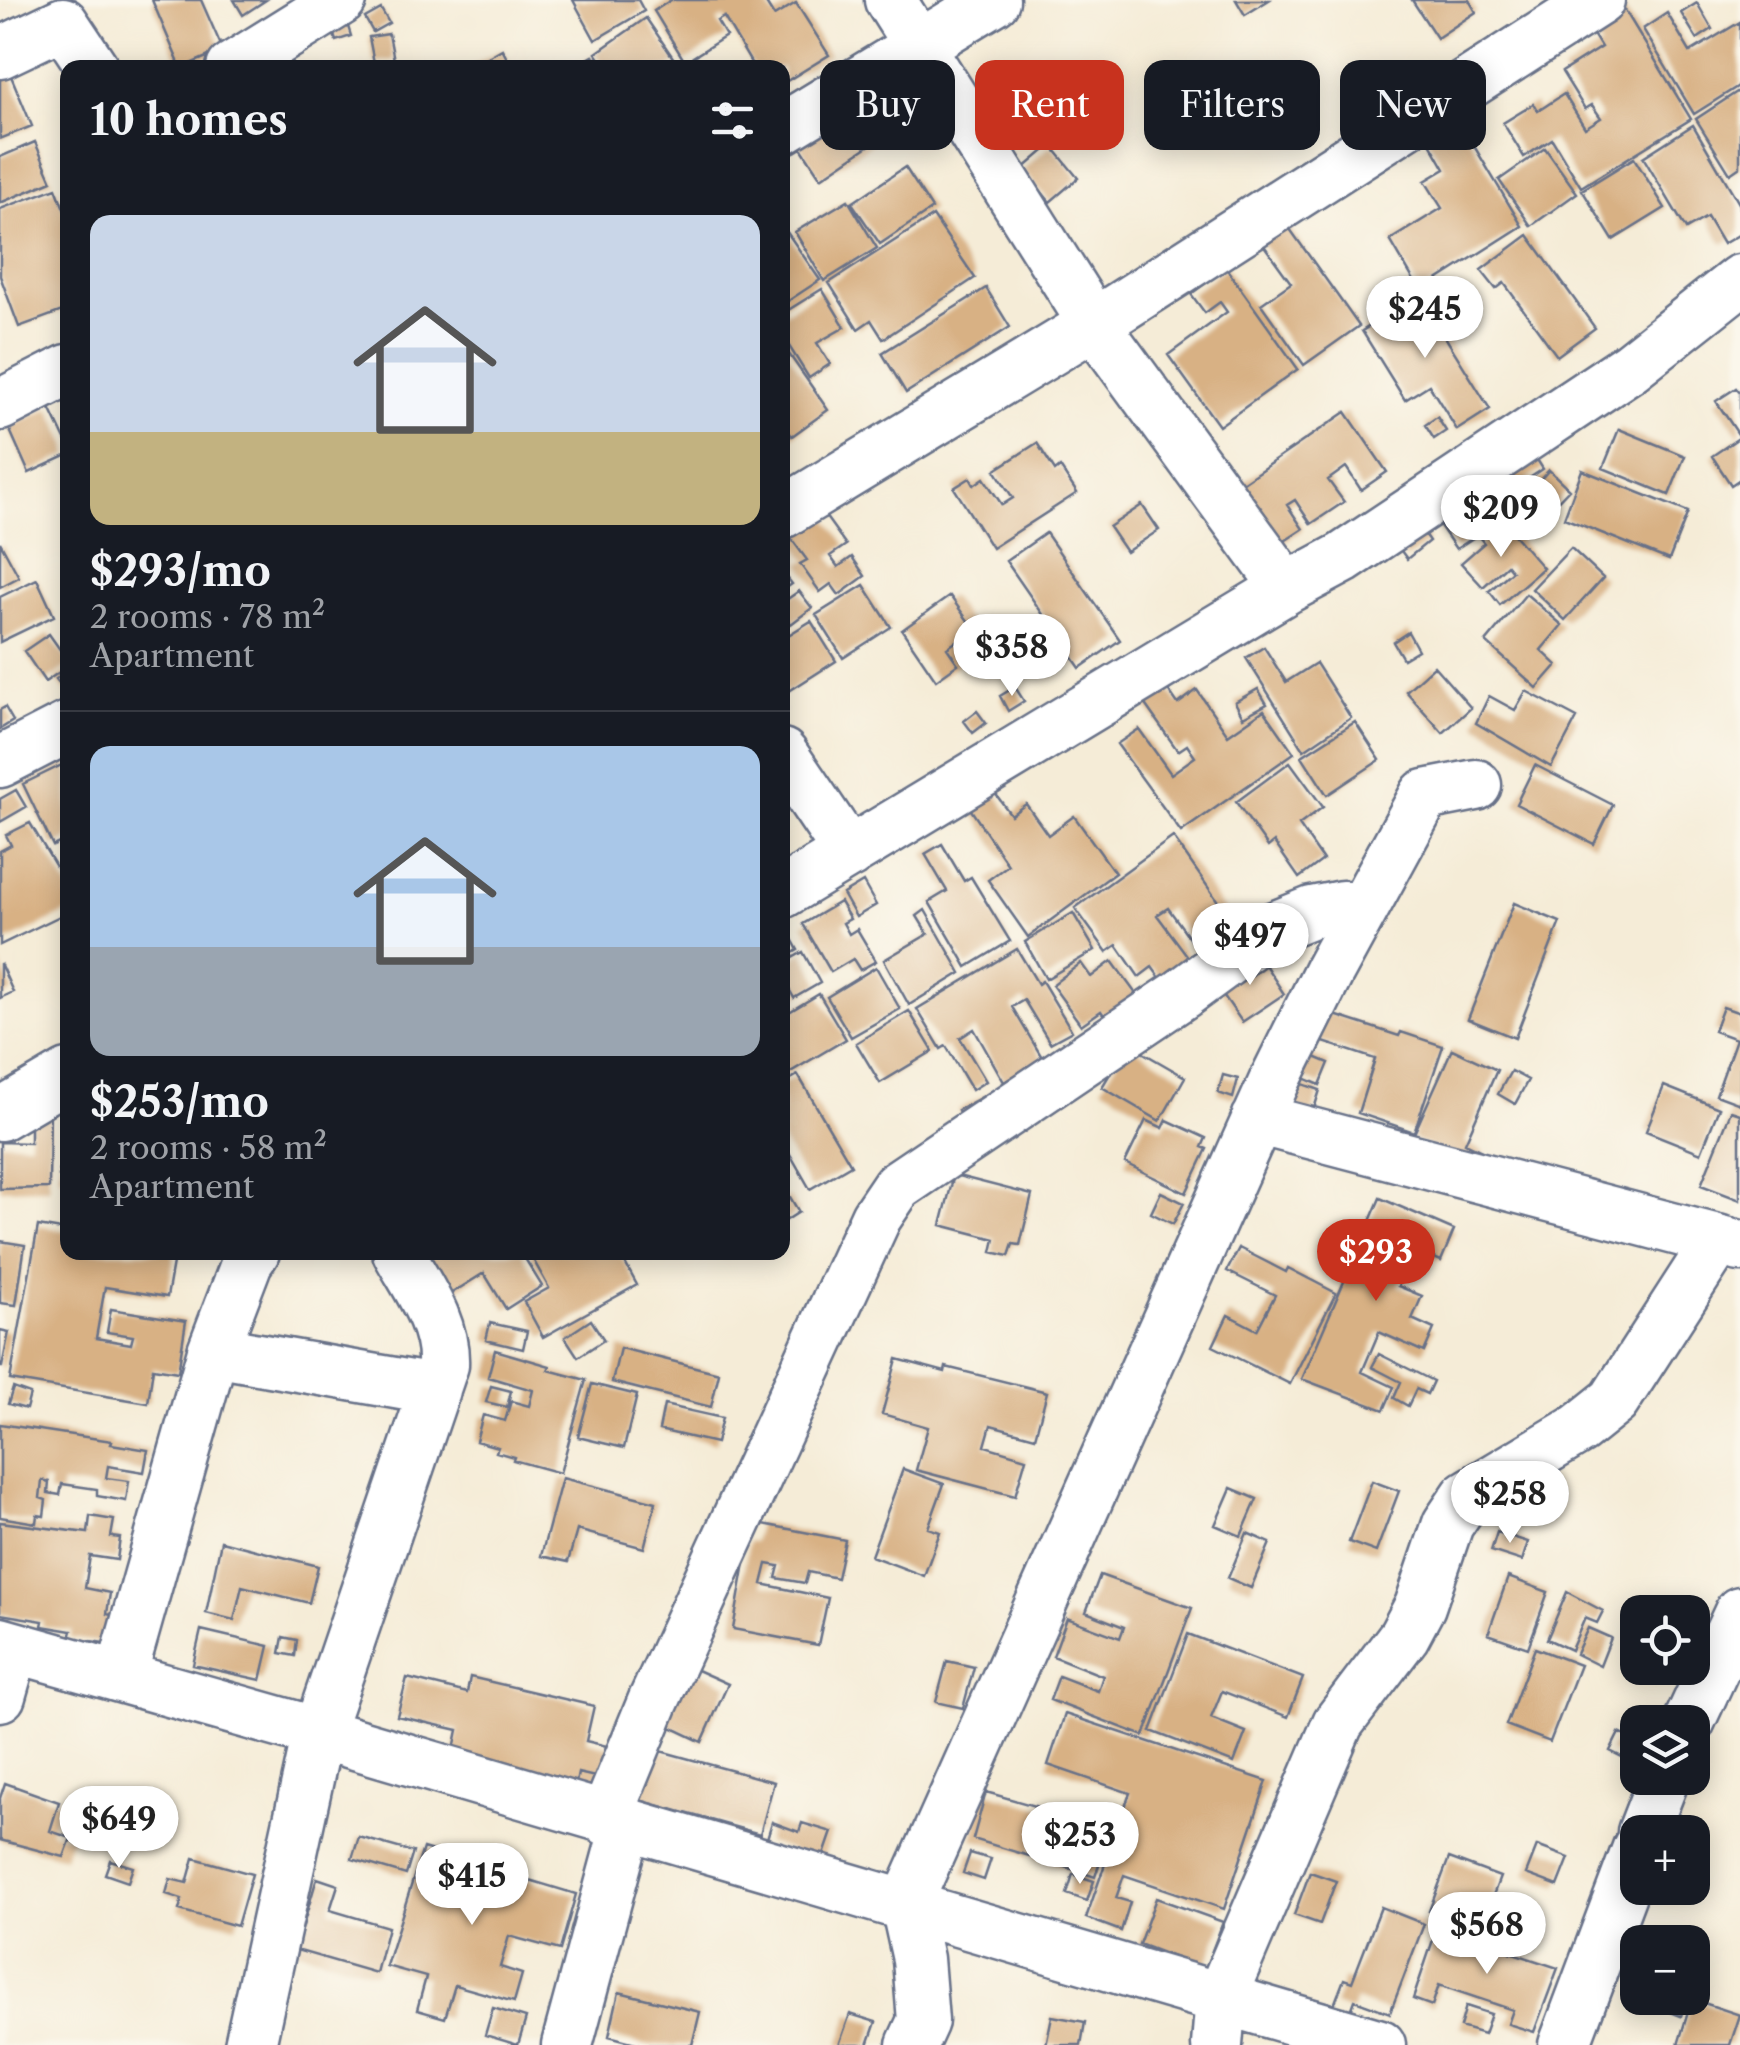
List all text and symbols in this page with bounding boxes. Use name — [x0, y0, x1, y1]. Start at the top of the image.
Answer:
chip: Buy — [820, 60, 955, 150]
chip: Rent — [975, 60, 1124, 150]
chip: Filters — [1144, 60, 1320, 150]
chip: New — [1340, 60, 1486, 150]
icon: filters — [705, 93, 760, 148]
text: 10 homes — [90, 94, 288, 146]
pin: $245 — [1366, 276, 1484, 361]
icon: home — [335, 280, 515, 460]
text: $245 — [1388, 289, 1462, 328]
pin: $209 — [1442, 475, 1560, 560]
text: $209 — [1463, 488, 1539, 527]
text: $293/mo — [90, 545, 271, 597]
text: 2 rooms · 78 m² — [90, 597, 325, 636]
pin: $358 — [953, 614, 1071, 699]
text: $358 — [975, 627, 1049, 666]
text: Apartment — [90, 636, 254, 675]
icon: home — [335, 811, 515, 991]
pin: $497 — [1191, 903, 1309, 988]
text: $497 — [1214, 916, 1286, 955]
text: $253/mo — [90, 1076, 269, 1128]
text: 2 rooms · 58 m² — [90, 1128, 327, 1167]
text: Apartment — [90, 1167, 254, 1206]
pin: $293 — [1317, 1219, 1435, 1304]
text: $293 — [1339, 1232, 1413, 1271]
pin: $258 — [1451, 1461, 1569, 1546]
text: $258 — [1473, 1474, 1547, 1513]
map controls — [1620, 1595, 1710, 2015]
button: locate — [1620, 1595, 1710, 1685]
button: layers — [1620, 1705, 1710, 1795]
pin: $649 — [60, 1786, 178, 1871]
text: $649 — [81, 1799, 157, 1838]
pin: $253 — [1021, 1802, 1139, 1887]
text: $253 — [1044, 1815, 1116, 1854]
button: + — [1620, 1815, 1710, 1905]
pin: $415 — [413, 1843, 531, 1928]
text: $415 — [438, 1856, 506, 1895]
pin: $568 — [1428, 1892, 1546, 1977]
text: $568 — [1450, 1905, 1524, 1944]
button: − — [1620, 1925, 1710, 2015]

